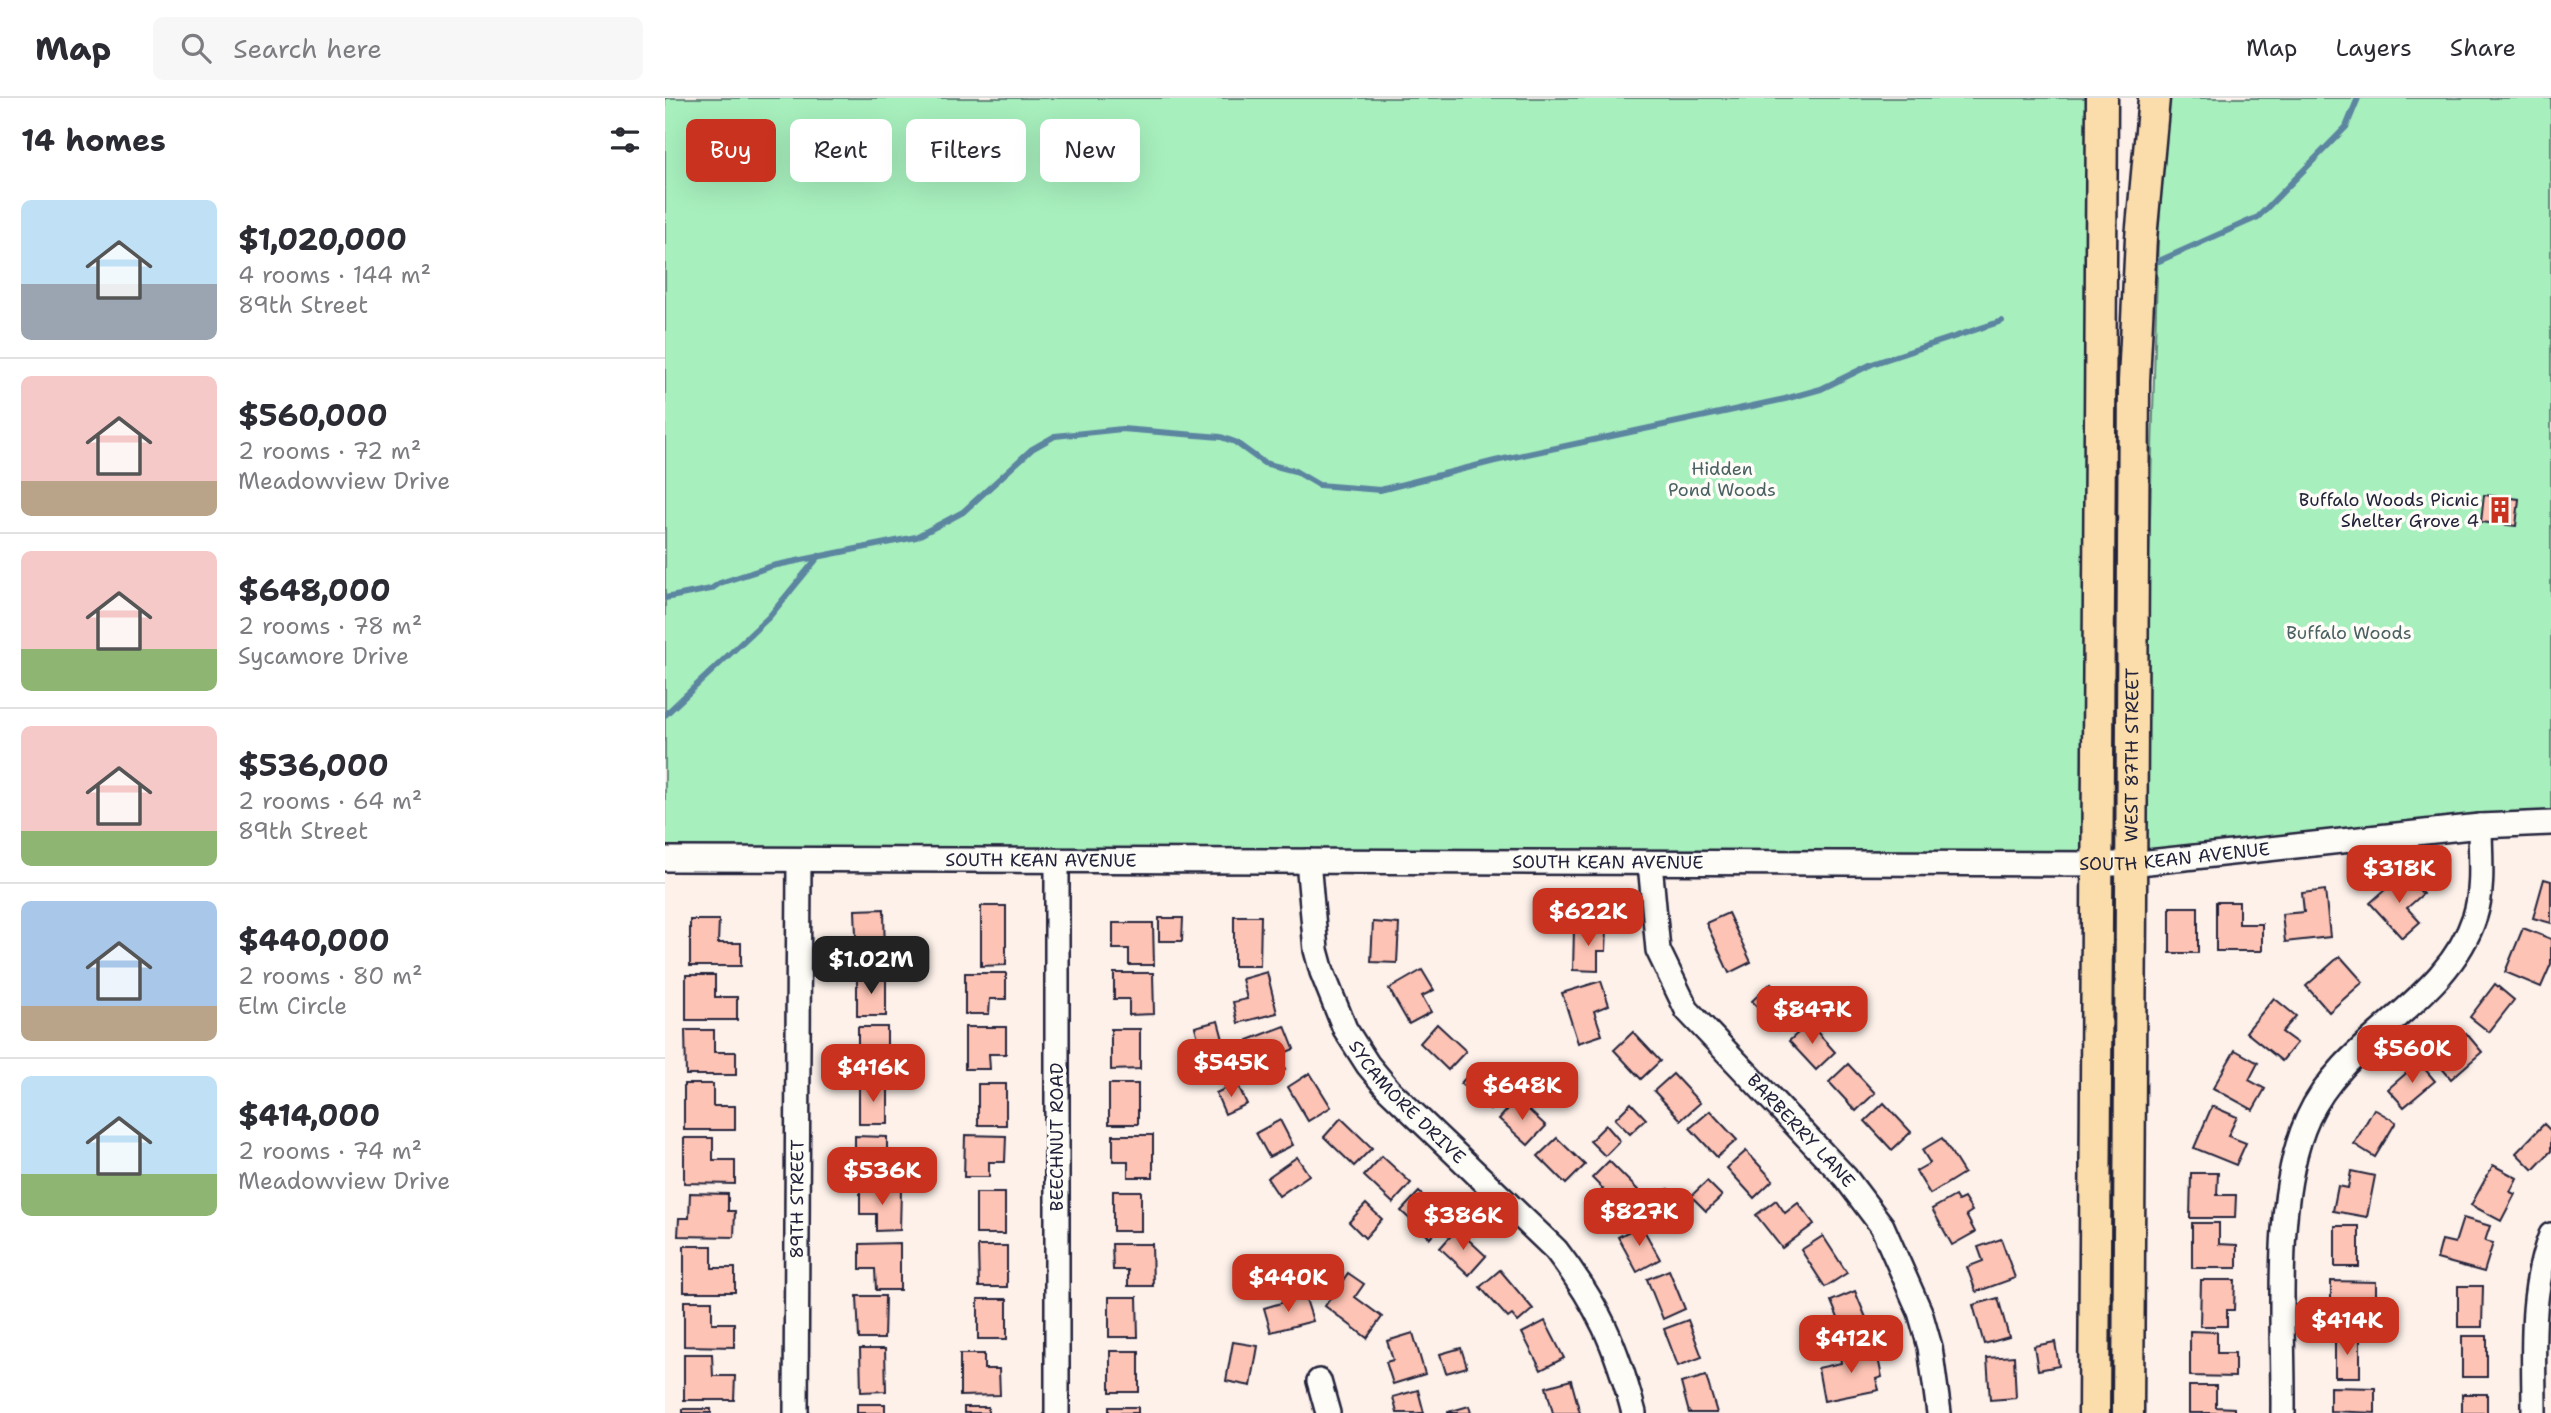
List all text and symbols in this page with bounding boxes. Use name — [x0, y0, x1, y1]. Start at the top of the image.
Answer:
search box — [153, 17, 643, 80]
text: Map — [35, 26, 111, 71]
icon: search — [177, 29, 215, 67]
text: Search here — [233, 31, 382, 66]
text: Map — [2246, 32, 2297, 64]
text: Layers — [2335, 32, 2412, 64]
text: Share — [2450, 32, 2516, 64]
chip: Buy — [686, 119, 776, 182]
chip: Rent — [790, 119, 892, 182]
chip: Filters — [906, 119, 1026, 182]
chip: New — [1040, 119, 1140, 182]
text: 14 homes — [21, 120, 166, 161]
icon: filters — [606, 121, 644, 159]
text: $1,020,000 — [238, 219, 407, 260]
icon: home — [77, 228, 161, 312]
text: 4 rooms · 144 m² — [238, 260, 431, 290]
text: 89th Street — [238, 290, 368, 320]
text: $560,000 — [238, 395, 388, 436]
icon: home — [77, 404, 161, 488]
text: 2 rooms · 72 m² — [238, 436, 421, 466]
park label: Hidden Pond Woods — [1668, 457, 1776, 502]
text: Meadowview Drive — [238, 466, 450, 496]
place label: Buffalo Woods Picnic Shelter Grove 4 — [2299, 488, 2479, 533]
building icon: Buffalo Woods Picnic Shelter Grove 4 — [2485, 495, 2515, 525]
text: $648,000 — [238, 570, 391, 611]
icon: home — [77, 579, 161, 663]
text: 2 rooms · 78 m² — [238, 611, 422, 641]
park label: Buffalo Woods — [2286, 621, 2412, 645]
text: Sycamore Drive — [238, 641, 409, 671]
street label: WEST 87TH STREET — [2119, 668, 2144, 842]
text: $536,000 — [238, 745, 389, 786]
icon: home — [77, 754, 161, 838]
text: 2 rooms · 64 m² — [238, 786, 422, 816]
text: 89th Street — [238, 816, 368, 846]
street label: SOUTH KEAN AVENUE — [2079, 837, 2271, 877]
pin: $318K — [2350, 846, 2448, 905]
street label: SOUTH KEAN AVENUE — [945, 848, 1137, 873]
street label: SOUTH KEAN AVENUE — [1512, 850, 1704, 875]
text: $318K — [2363, 853, 2435, 883]
pin: $622K — [1539, 888, 1637, 948]
text: $622K — [1549, 896, 1627, 926]
text: $440,000 — [238, 920, 390, 961]
icon: home — [77, 929, 161, 1013]
pin: $1.02M — [814, 936, 928, 996]
text: $1.02M — [828, 944, 914, 974]
text: 2 rooms · 80 m² — [238, 961, 423, 991]
pin: $847K — [1763, 986, 1861, 1046]
text: Elm Circle — [238, 991, 347, 1021]
text: $847K — [1773, 994, 1851, 1024]
pin: $560K — [2363, 1026, 2461, 1085]
text: $560K — [2373, 1033, 2451, 1063]
street label: SYCAMORE DRIVE — [1343, 1036, 1471, 1169]
pin: $545K — [1182, 1040, 1280, 1099]
pin: $416K — [824, 1044, 922, 1104]
text: $545K — [1193, 1047, 1269, 1077]
text: $416K — [837, 1052, 909, 1082]
pin: $648K — [1473, 1062, 1571, 1122]
street label: BEECHNUT ROAD — [1045, 1063, 1069, 1211]
street label: BARBERRY LANE — [1742, 1069, 1861, 1192]
text: $648K — [1482, 1070, 1562, 1100]
text: $414,000 — [238, 1095, 380, 1136]
icon: home — [77, 1104, 161, 1188]
text: 2 rooms · 74 m² — [238, 1136, 422, 1166]
street label: 89TH STREET — [785, 1139, 809, 1259]
pin: $536K — [833, 1148, 931, 1207]
text: $536K — [843, 1155, 921, 1185]
text: Meadowview Drive — [238, 1166, 450, 1196]
pin: $827K — [1590, 1188, 1688, 1248]
pin: $386K — [1414, 1192, 1512, 1252]
text: $827K — [1600, 1196, 1678, 1226]
text: $386K — [1423, 1200, 1503, 1230]
pin: $440K — [1239, 1254, 1337, 1314]
text: $440K — [1248, 1262, 1328, 1292]
pin: $414K — [2298, 1298, 2396, 1357]
text: $414K — [2311, 1305, 2383, 1335]
pin: $412K — [1802, 1316, 1900, 1375]
text: $412K — [1815, 1323, 1887, 1353]

